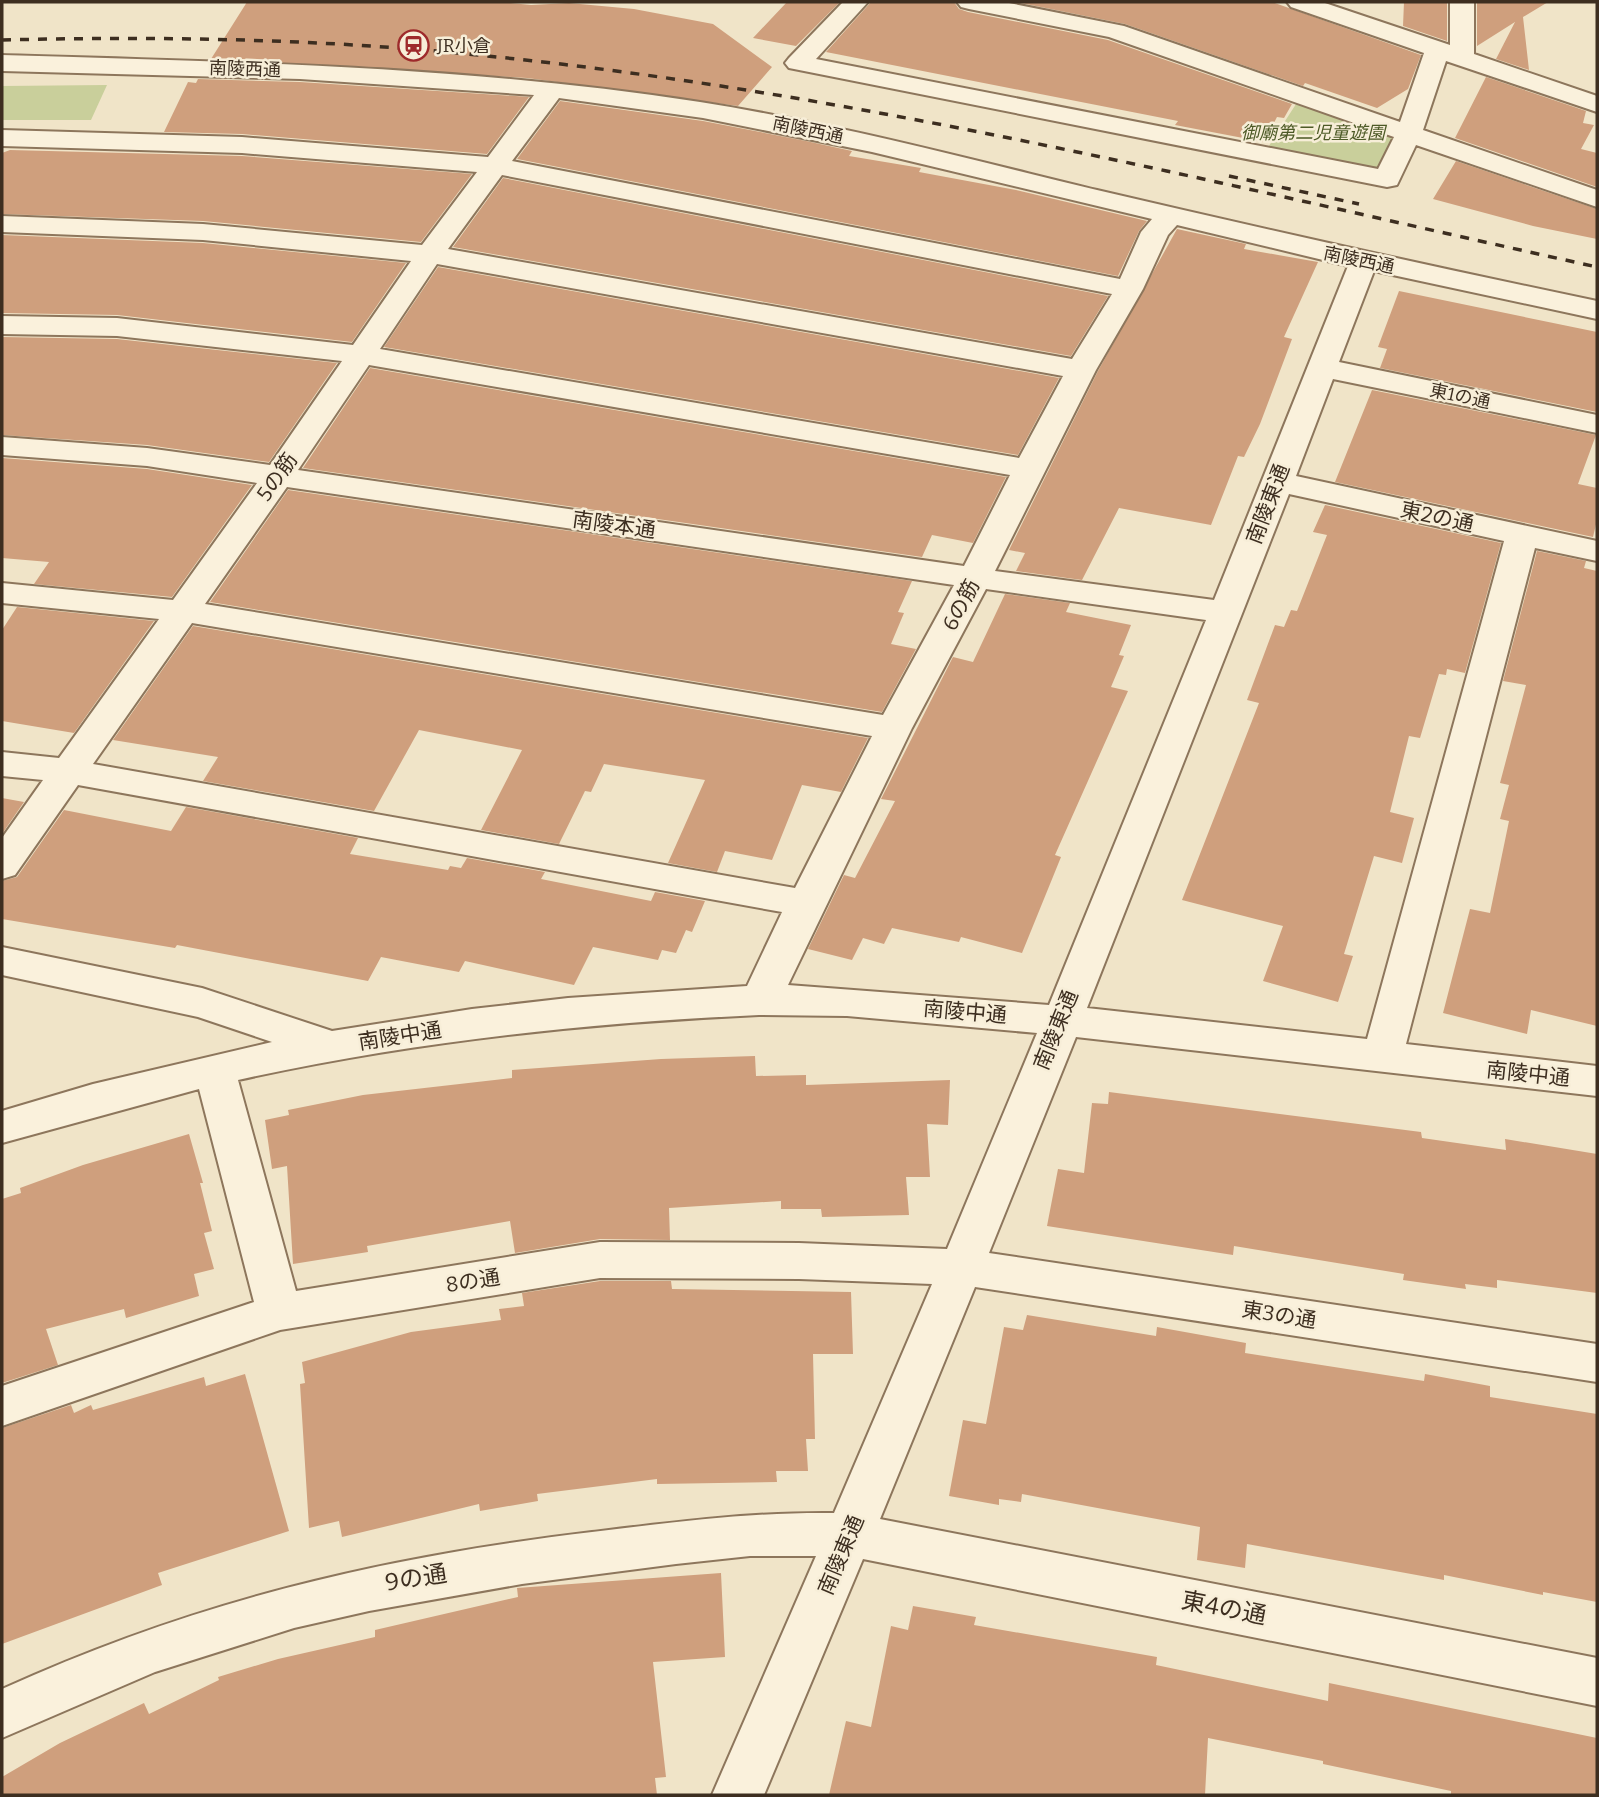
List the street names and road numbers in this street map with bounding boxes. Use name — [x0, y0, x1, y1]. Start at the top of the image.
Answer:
street label: 南陵西通 — [209, 57, 281, 81]
street label: 南陵西通 — [770, 112, 846, 148]
street label: 南陵西通 — [1321, 242, 1397, 278]
street label: 東1の通 — [1428, 379, 1492, 413]
street label: 5の筋 — [251, 448, 303, 506]
street label: 南陵東通 — [1241, 460, 1295, 548]
street label: 東2の通 — [1398, 497, 1476, 537]
street label: 南陵本通 — [571, 506, 657, 544]
street label: 6の筋 — [937, 575, 985, 635]
street label: 南陵東通 — [1028, 986, 1084, 1074]
street label: 南陵中通 — [922, 995, 1008, 1029]
street label: 南陵中通 — [356, 1017, 444, 1055]
street label: 南陵中通 — [1485, 1057, 1571, 1091]
street label: 8の通 — [444, 1264, 502, 1298]
street label: 東3の通 — [1240, 1296, 1318, 1334]
street label: 南陵東通 — [813, 1511, 869, 1599]
street label: 9の通 — [383, 1559, 449, 1597]
street label: 東4の通 — [1179, 1586, 1269, 1630]

